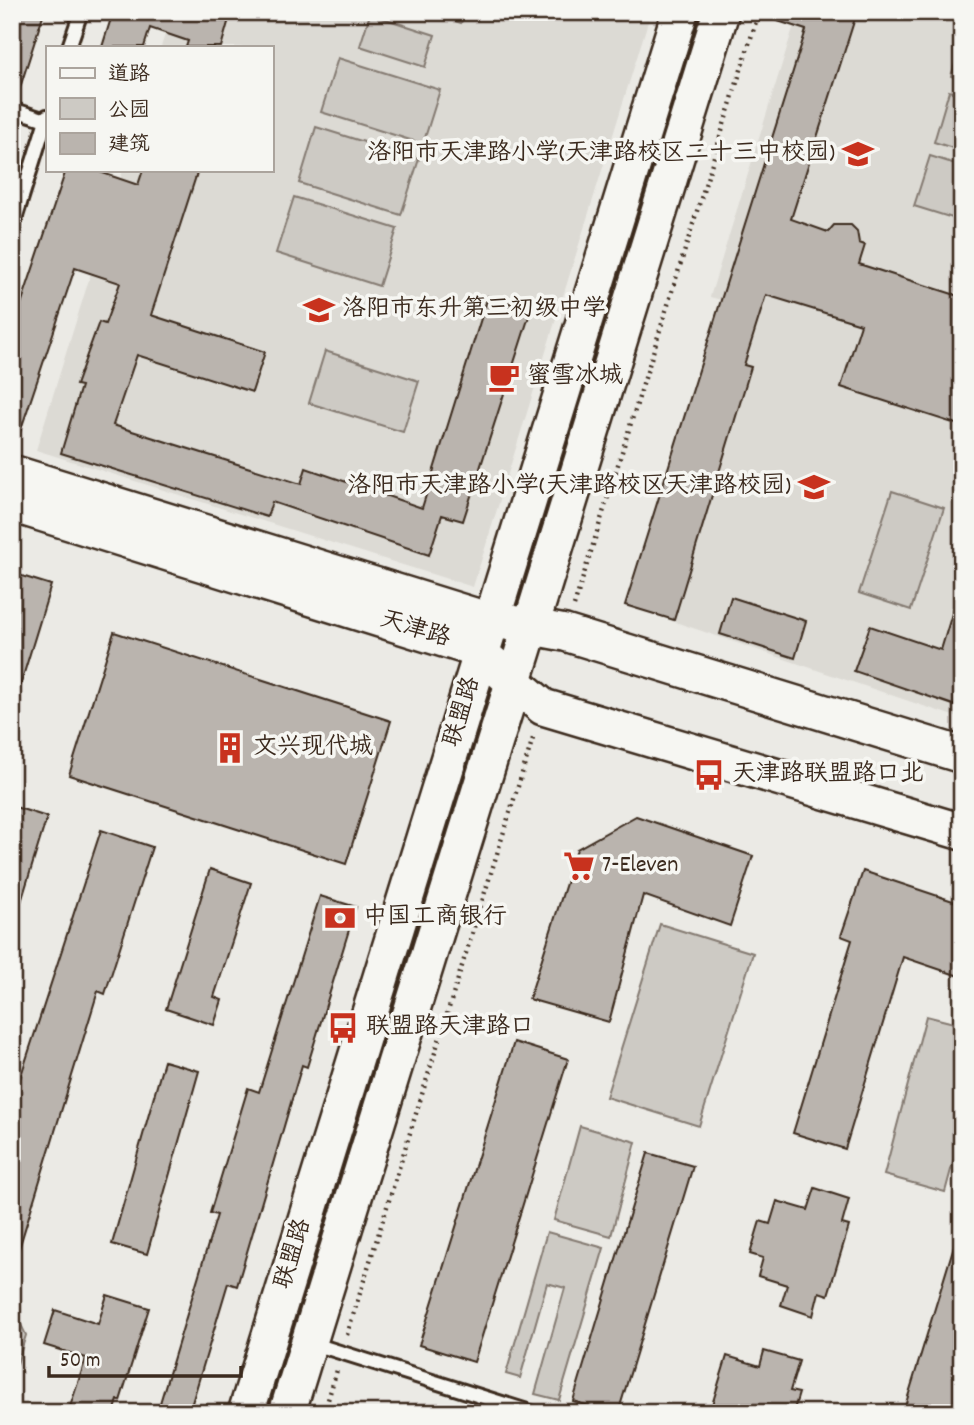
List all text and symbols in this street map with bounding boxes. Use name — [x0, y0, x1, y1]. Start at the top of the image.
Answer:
legend — [46, 46, 273, 172]
text: 道路 — [108, 61, 150, 91]
text: 公园 — [108, 97, 150, 127]
text: 建筑 — [108, 131, 150, 161]
place label: 洛阳市天津路小学(天津路校区二十三中校园) — [367, 137, 835, 171]
school or university icon: 洛阳市天津路小学(天津路校区二十三中校园) — [841, 137, 875, 171]
school or university icon: 洛阳市东升第三初级中学 — [302, 293, 336, 327]
place label: 洛阳市东升第三初级中学 — [342, 293, 606, 327]
cafe icon: 蜜雪冰城 — [487, 360, 521, 394]
place label: 蜜雪冰城 — [527, 360, 623, 394]
place label: 洛阳市天津路小学(天津路校区天津路校园) — [347, 470, 791, 504]
school or university icon: 洛阳市天津路小学(天津路校区天津路校园) — [797, 470, 831, 504]
street label: 天津路 — [376, 603, 454, 657]
street label: 联盟路 — [436, 673, 490, 751]
building icon: 文兴现代城 — [213, 731, 247, 765]
place label: 文兴现代城 — [253, 731, 373, 765]
bus stop icon: 天津路联盟路口北 — [692, 758, 726, 792]
place label: 天津路联盟路口北 — [732, 758, 924, 792]
supermarket icon: 7-Eleven — [562, 849, 596, 883]
place label: 7-Eleven — [602, 849, 678, 883]
bank icon: 中国工商银行 — [323, 901, 357, 935]
place label: 中国工商银行 — [363, 901, 507, 935]
bus stop icon: 联盟路天津路口 — [326, 1011, 360, 1045]
place label: 联盟路天津路口 — [366, 1011, 534, 1045]
street label: 联盟路 — [267, 1215, 321, 1293]
scale bar — [49, 1334, 242, 1378]
text: 50 m — [60, 1347, 100, 1377]

